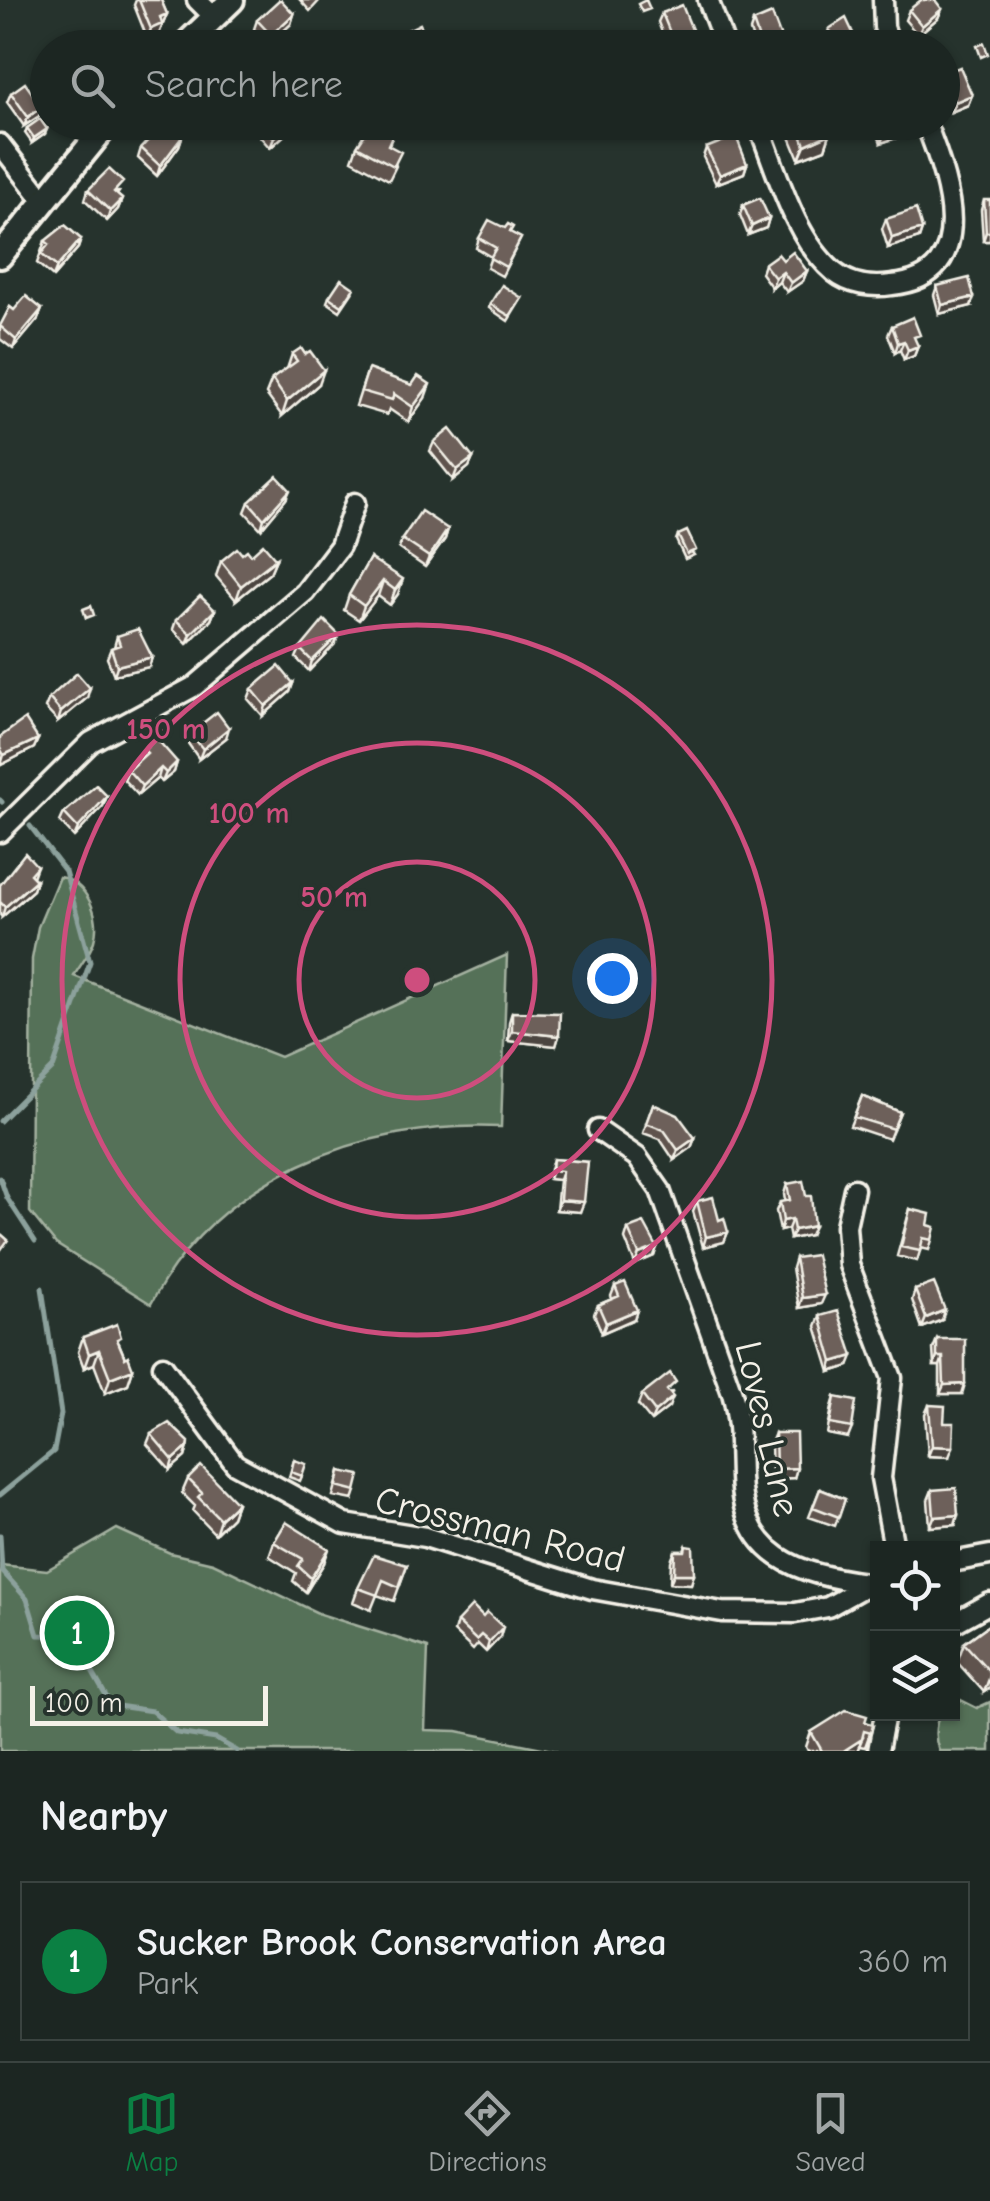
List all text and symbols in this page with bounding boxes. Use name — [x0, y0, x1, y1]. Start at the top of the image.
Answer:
search box — [30, 30, 960, 140]
icon: search — [65, 58, 120, 113]
text: Search here — [145, 63, 343, 107]
text: 150 m — [126, 712, 206, 747]
text: 100 m — [209, 796, 289, 831]
text: 50 m — [300, 880, 368, 915]
your location — [587, 953, 638, 1004]
centre of rings — [399, 962, 435, 998]
street label: Loves Lane — [725, 1337, 809, 1521]
street label: Crossman Road — [370, 1478, 630, 1582]
map controls — [870, 1541, 960, 1721]
button: locate — [870, 1541, 960, 1631]
pin: 1 — [44, 1596, 110, 1670]
button: layers — [870, 1631, 960, 1721]
scale bar — [30, 1681, 268, 1726]
text: 100 m — [45, 1687, 123, 1719]
text: Nearby — [40, 1792, 167, 1841]
text: Sucker Brook Conservation Area — [137, 1921, 667, 1965]
text: 1 — [68, 1943, 81, 1980]
text: 360 m — [858, 1943, 948, 1980]
text: Park — [137, 1965, 198, 2002]
tab: Map — [124, 2086, 179, 2178]
tab: Directions — [428, 2086, 547, 2178]
tab: Saved — [796, 2086, 866, 2178]

